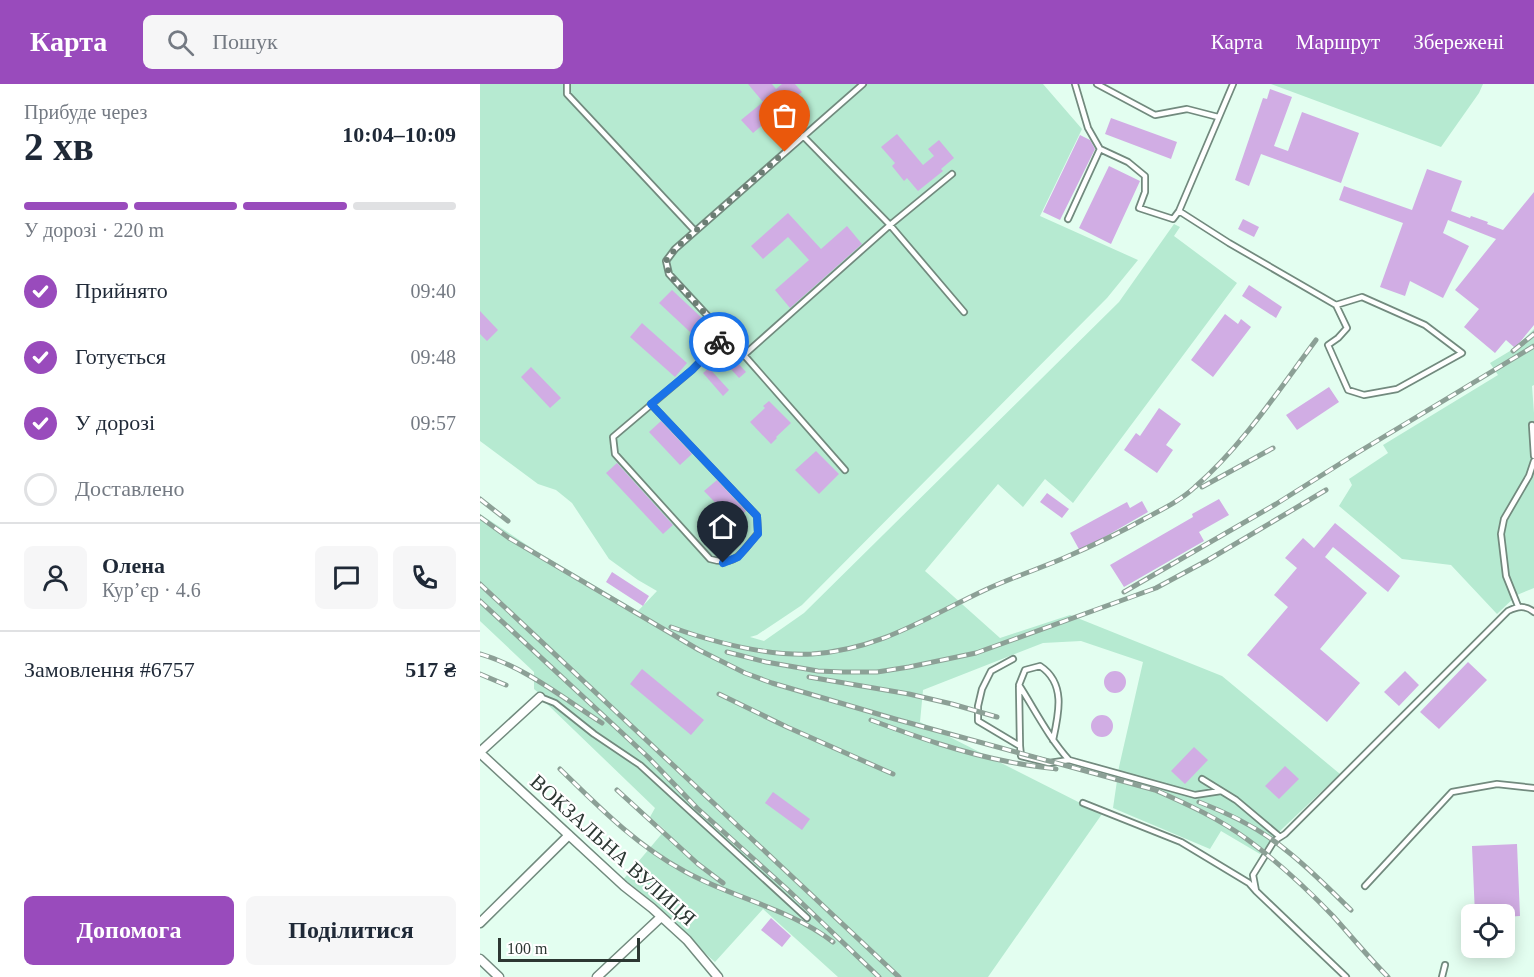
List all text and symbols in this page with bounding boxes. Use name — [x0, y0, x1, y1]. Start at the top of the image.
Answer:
search box — [143, 15, 563, 69]
text: Карта — [30, 26, 107, 57]
icon: search — [164, 26, 197, 59]
text: Пошук — [212, 29, 278, 54]
text: Карта — [1211, 30, 1263, 54]
text: Маршрут — [1296, 30, 1380, 54]
text: Збережені — [1413, 30, 1504, 54]
pin — [759, 90, 810, 152]
icon: bag — [768, 99, 801, 132]
text: Прибуде через — [24, 101, 147, 123]
text: 10:04–10:09 — [342, 122, 456, 147]
text: 2 хв — [24, 125, 94, 168]
text: У дорозі · 220 m — [24, 219, 164, 241]
icon: check — [24, 275, 57, 308]
text: Прийнято — [75, 278, 168, 303]
text: 09:40 — [410, 280, 456, 302]
courier — [689, 312, 749, 372]
icon: bike — [703, 326, 736, 359]
icon: check — [24, 341, 57, 374]
text: Готується — [75, 344, 166, 369]
text: 09:48 — [410, 346, 456, 368]
icon: check — [24, 407, 57, 440]
text: У дорозі — [75, 410, 155, 435]
text: 09:57 — [410, 412, 456, 434]
text: Доставлено — [75, 476, 185, 501]
pin — [697, 501, 748, 563]
icon: home — [706, 510, 739, 543]
button: person — [24, 546, 87, 609]
button: chat — [315, 546, 378, 609]
button: phone — [393, 546, 456, 609]
text: Олена — [102, 553, 165, 578]
text: Кур’єр · 4.6 — [102, 579, 201, 601]
text: Замовлення #6757 — [24, 657, 195, 682]
text: 517 ₴ — [405, 657, 456, 682]
street label: ВОКЗАЛЬНА ВУЛИЦЯ — [525, 769, 701, 931]
button: Допомога — [24, 896, 234, 965]
button: Поділитися — [246, 896, 456, 965]
map controls — [1461, 904, 1515, 958]
button: locate — [1461, 904, 1515, 958]
scale bar — [498, 935, 640, 962]
text: 100 m — [507, 940, 547, 957]

